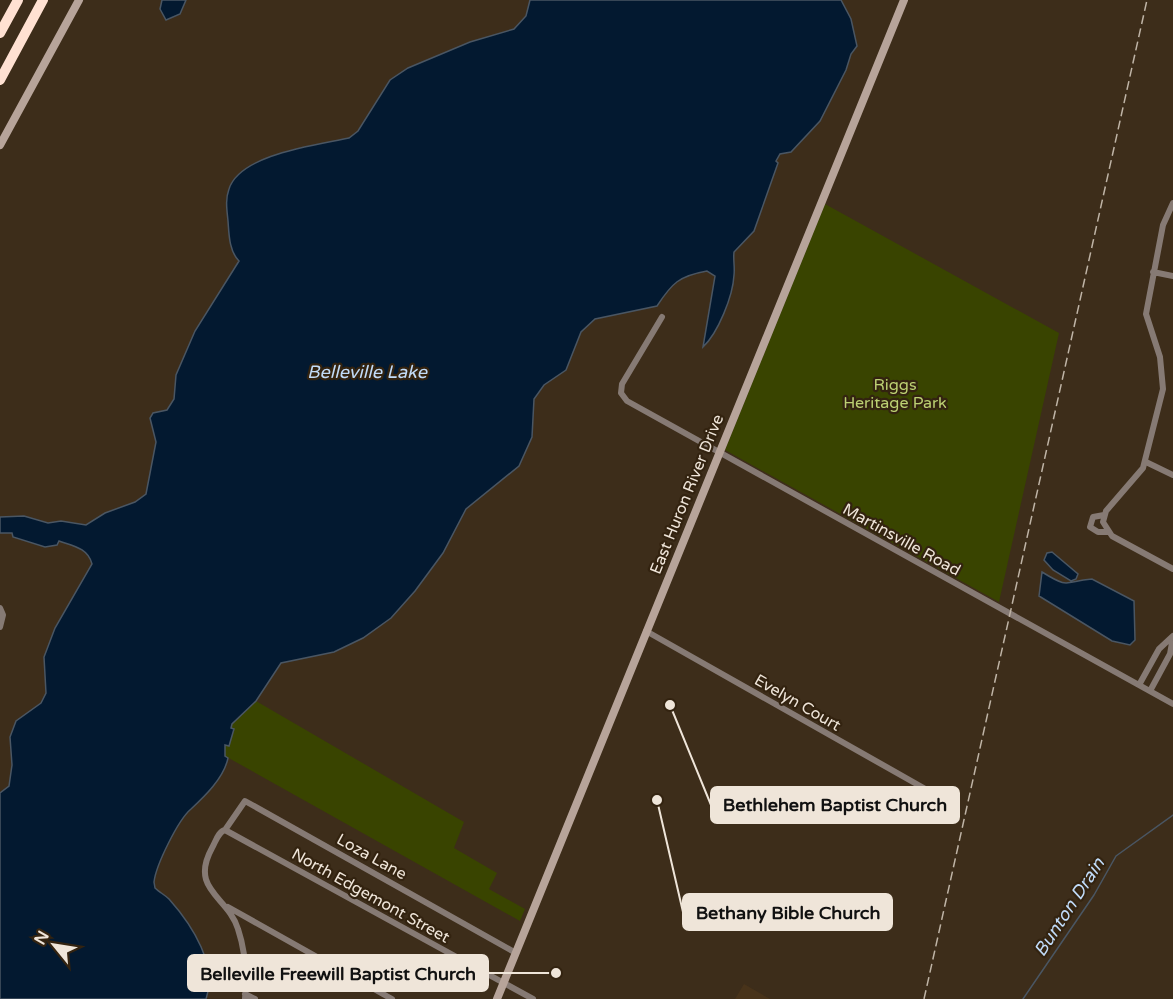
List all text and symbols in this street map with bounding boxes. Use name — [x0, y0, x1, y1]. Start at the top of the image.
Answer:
water label: Belleville Lake — [307, 361, 428, 383]
park label: Riggs Heritage Park — [843, 375, 947, 413]
street label: East Huron River Drive — [646, 412, 728, 577]
street label: Martinsville Road — [839, 499, 964, 581]
street label: Evelyn Court — [751, 670, 844, 736]
callout: Bethlehem Baptist Church — [711, 787, 959, 823]
text: Bethlehem Baptist Church — [723, 794, 947, 816]
street label: Loza Lane — [333, 829, 410, 884]
street label: North Edgemont Street — [288, 844, 453, 948]
water label: Bunton Drain — [1029, 853, 1110, 960]
callout: Bethany Bible Church — [683, 894, 892, 930]
text: Bethany Bible Church — [696, 902, 880, 924]
north arrow — [24, 915, 84, 975]
text: N — [30, 927, 54, 949]
callout: Belleville Freewill Baptist Church — [188, 955, 488, 991]
text: Belleville Freewill Baptist Church — [200, 963, 476, 985]

